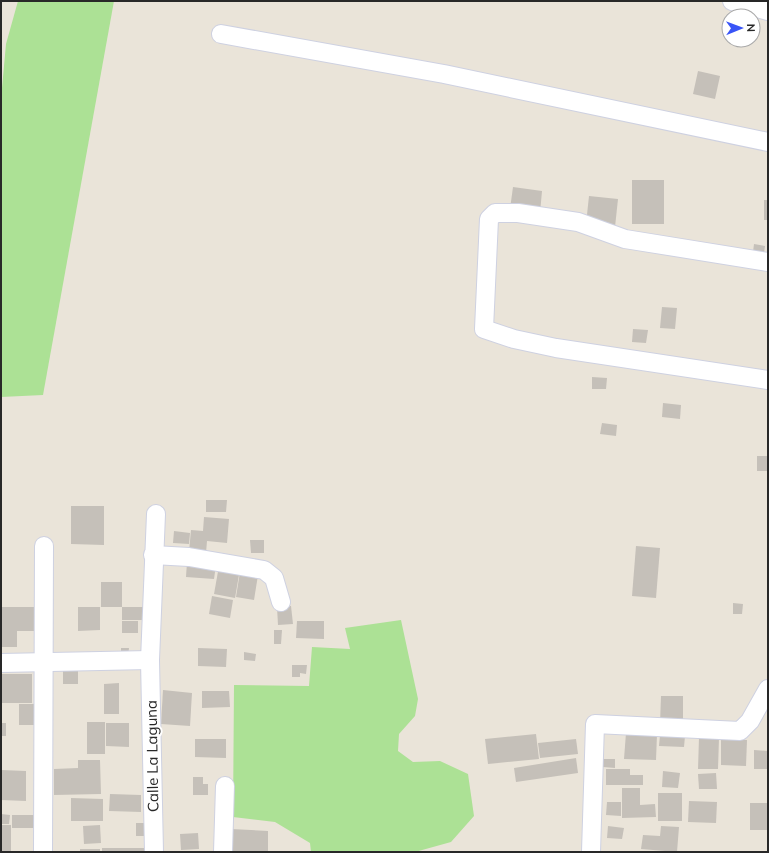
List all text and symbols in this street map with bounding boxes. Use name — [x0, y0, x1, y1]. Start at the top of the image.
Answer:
north arrow — [721, 8, 761, 48]
text: N — [744, 24, 758, 32]
street label: Calle La Laguna — [142, 700, 162, 812]

